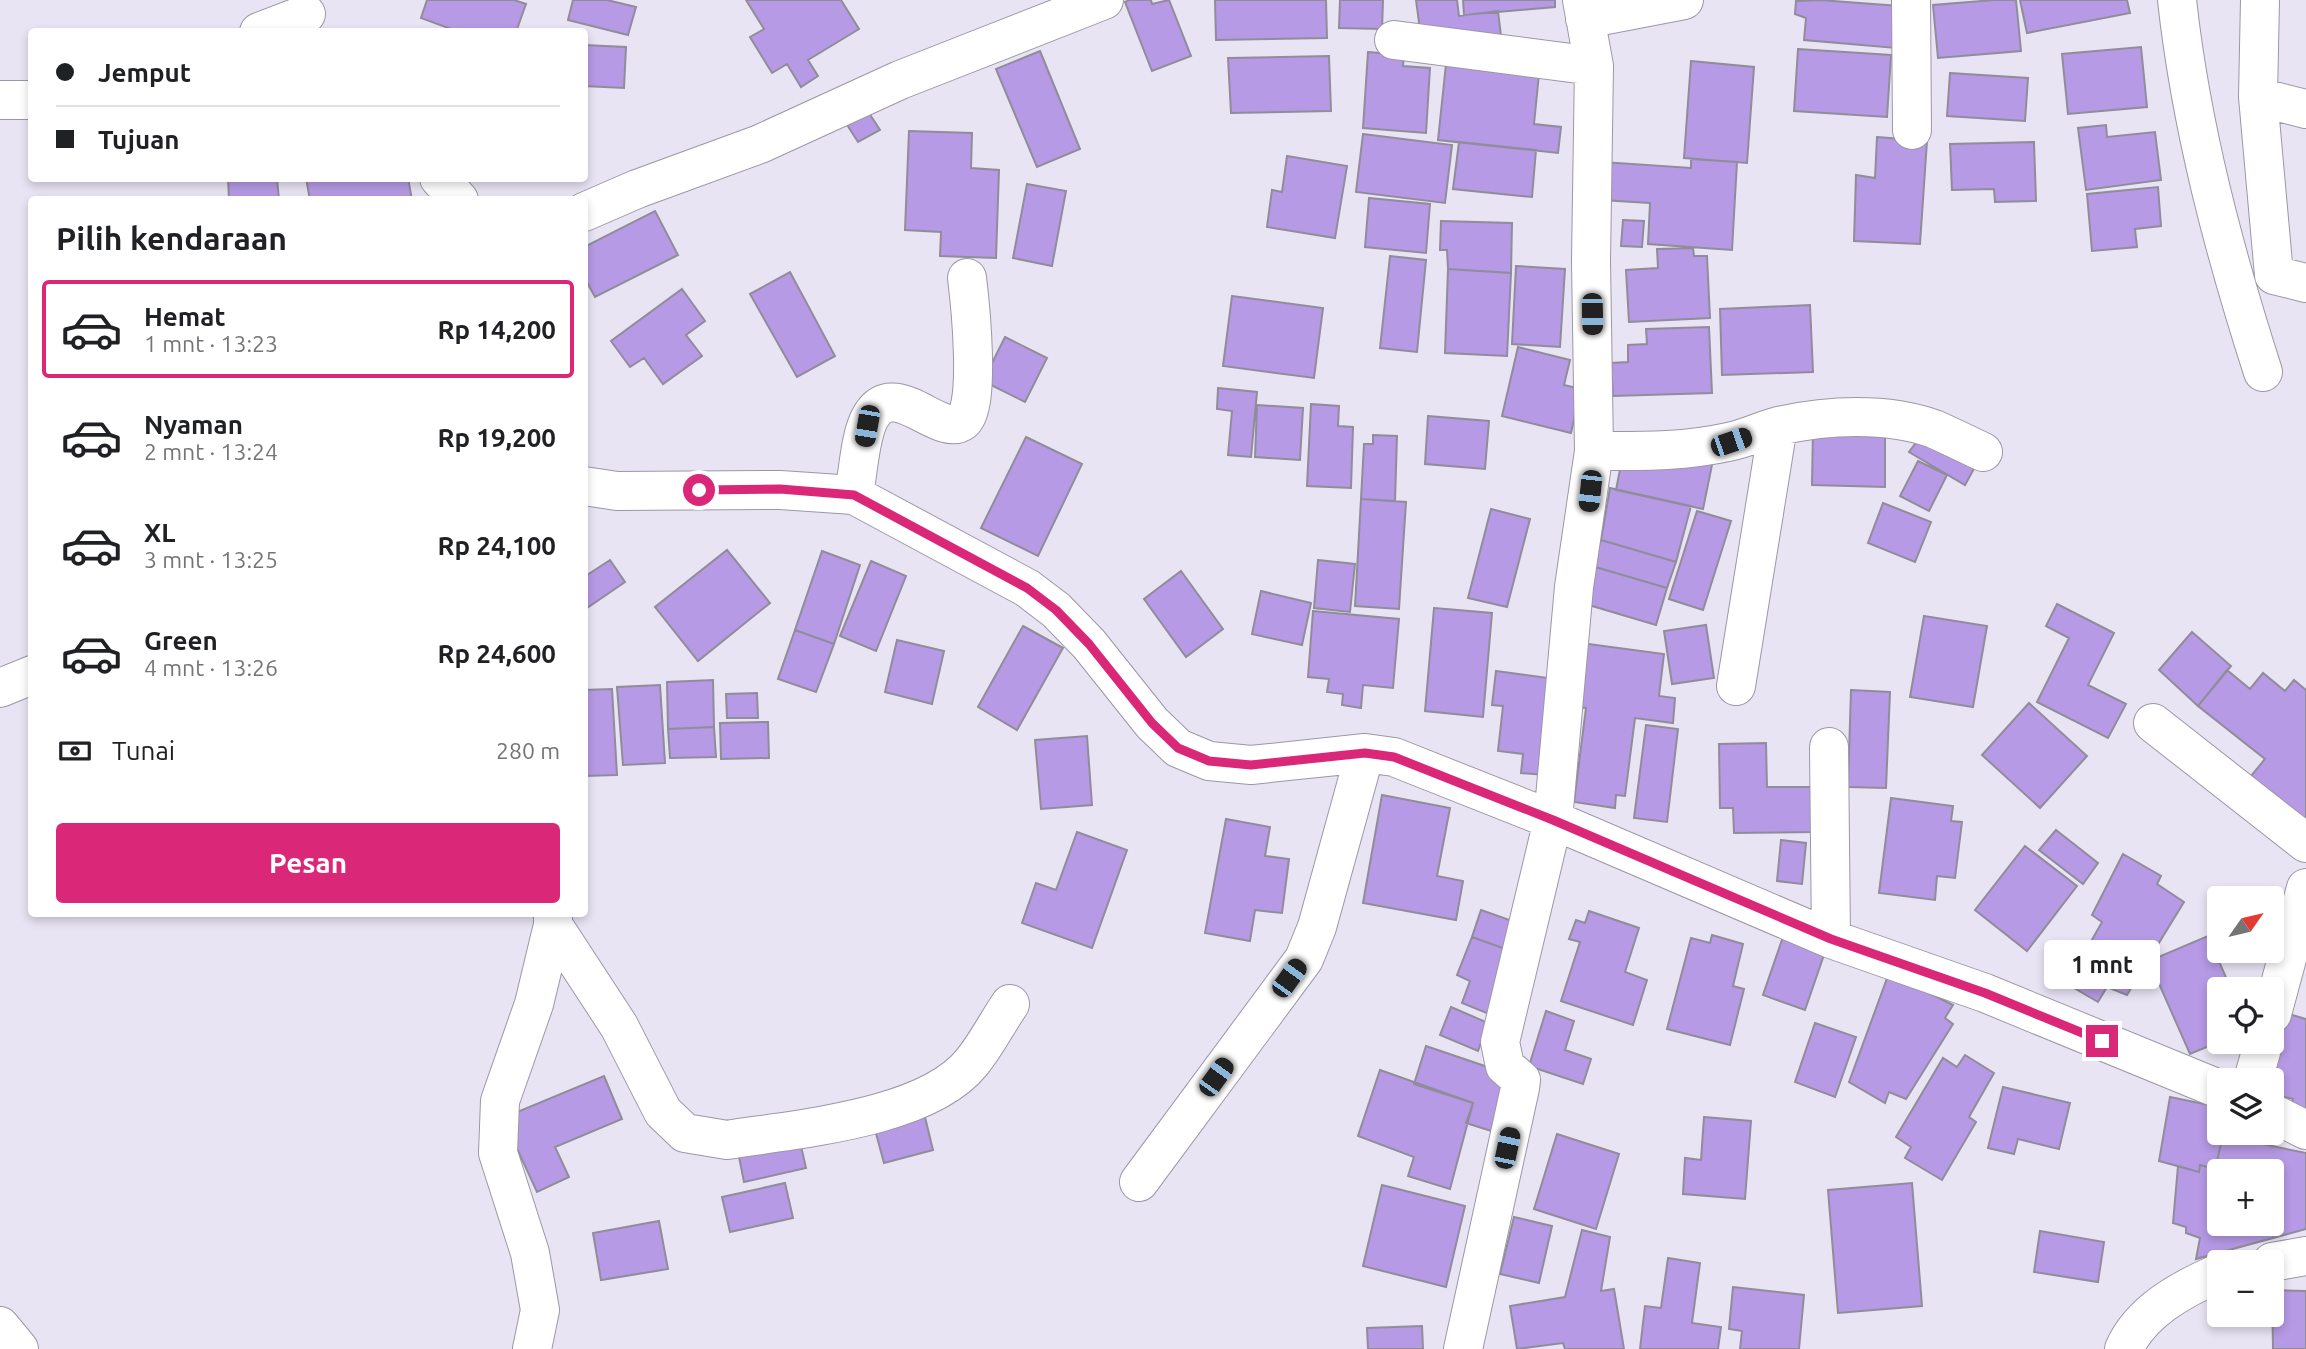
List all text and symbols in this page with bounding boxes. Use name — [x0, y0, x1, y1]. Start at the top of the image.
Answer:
text: Jemput — [98, 58, 191, 87]
text: Tujuan — [98, 125, 179, 154]
text: Pilih kendaraan — [56, 220, 287, 256]
car — [1582, 293, 1603, 335]
icon: car — [60, 298, 123, 361]
text: Hemat — [144, 302, 226, 331]
text: Rp 14,200 — [437, 315, 556, 344]
text: 1 mnt · 13:23 — [144, 331, 278, 356]
car — [854, 403, 881, 449]
icon: car — [60, 406, 123, 469]
text: Nyaman — [144, 410, 243, 439]
text: Rp 19,200 — [437, 423, 556, 452]
car — [1708, 425, 1755, 459]
text: 2 mnt · 13:24 — [144, 439, 278, 464]
car — [1578, 469, 1603, 513]
route start — [683, 474, 715, 506]
icon: car — [60, 514, 123, 577]
text: XL — [144, 518, 175, 547]
text: Rp 24,100 — [437, 531, 556, 560]
text: 3 mnt · 13:25 — [144, 547, 278, 572]
icon: car — [60, 622, 123, 685]
text: Green — [144, 626, 218, 655]
text: Rp 24,600 — [437, 639, 556, 668]
text: 4 mnt · 13:26 — [144, 655, 278, 680]
icon: cash — [56, 732, 94, 770]
text: Tunai — [112, 736, 175, 765]
text: 280 m — [496, 738, 560, 763]
button: Pesan — [56, 823, 560, 903]
north arrow — [2207, 886, 2284, 962]
map controls — [2207, 886, 2284, 1327]
callout: 1 mnt — [2044, 940, 2160, 988]
text: 1 mnt — [2071, 952, 2133, 977]
car — [1269, 955, 1310, 1001]
button: locate — [2207, 977, 2284, 1054]
route end — [2086, 1025, 2118, 1057]
car — [1196, 1054, 1237, 1100]
button: layers — [2207, 1068, 2284, 1145]
car — [1493, 1125, 1522, 1171]
button: + — [2207, 1159, 2284, 1236]
button: − — [2207, 1250, 2284, 1327]

